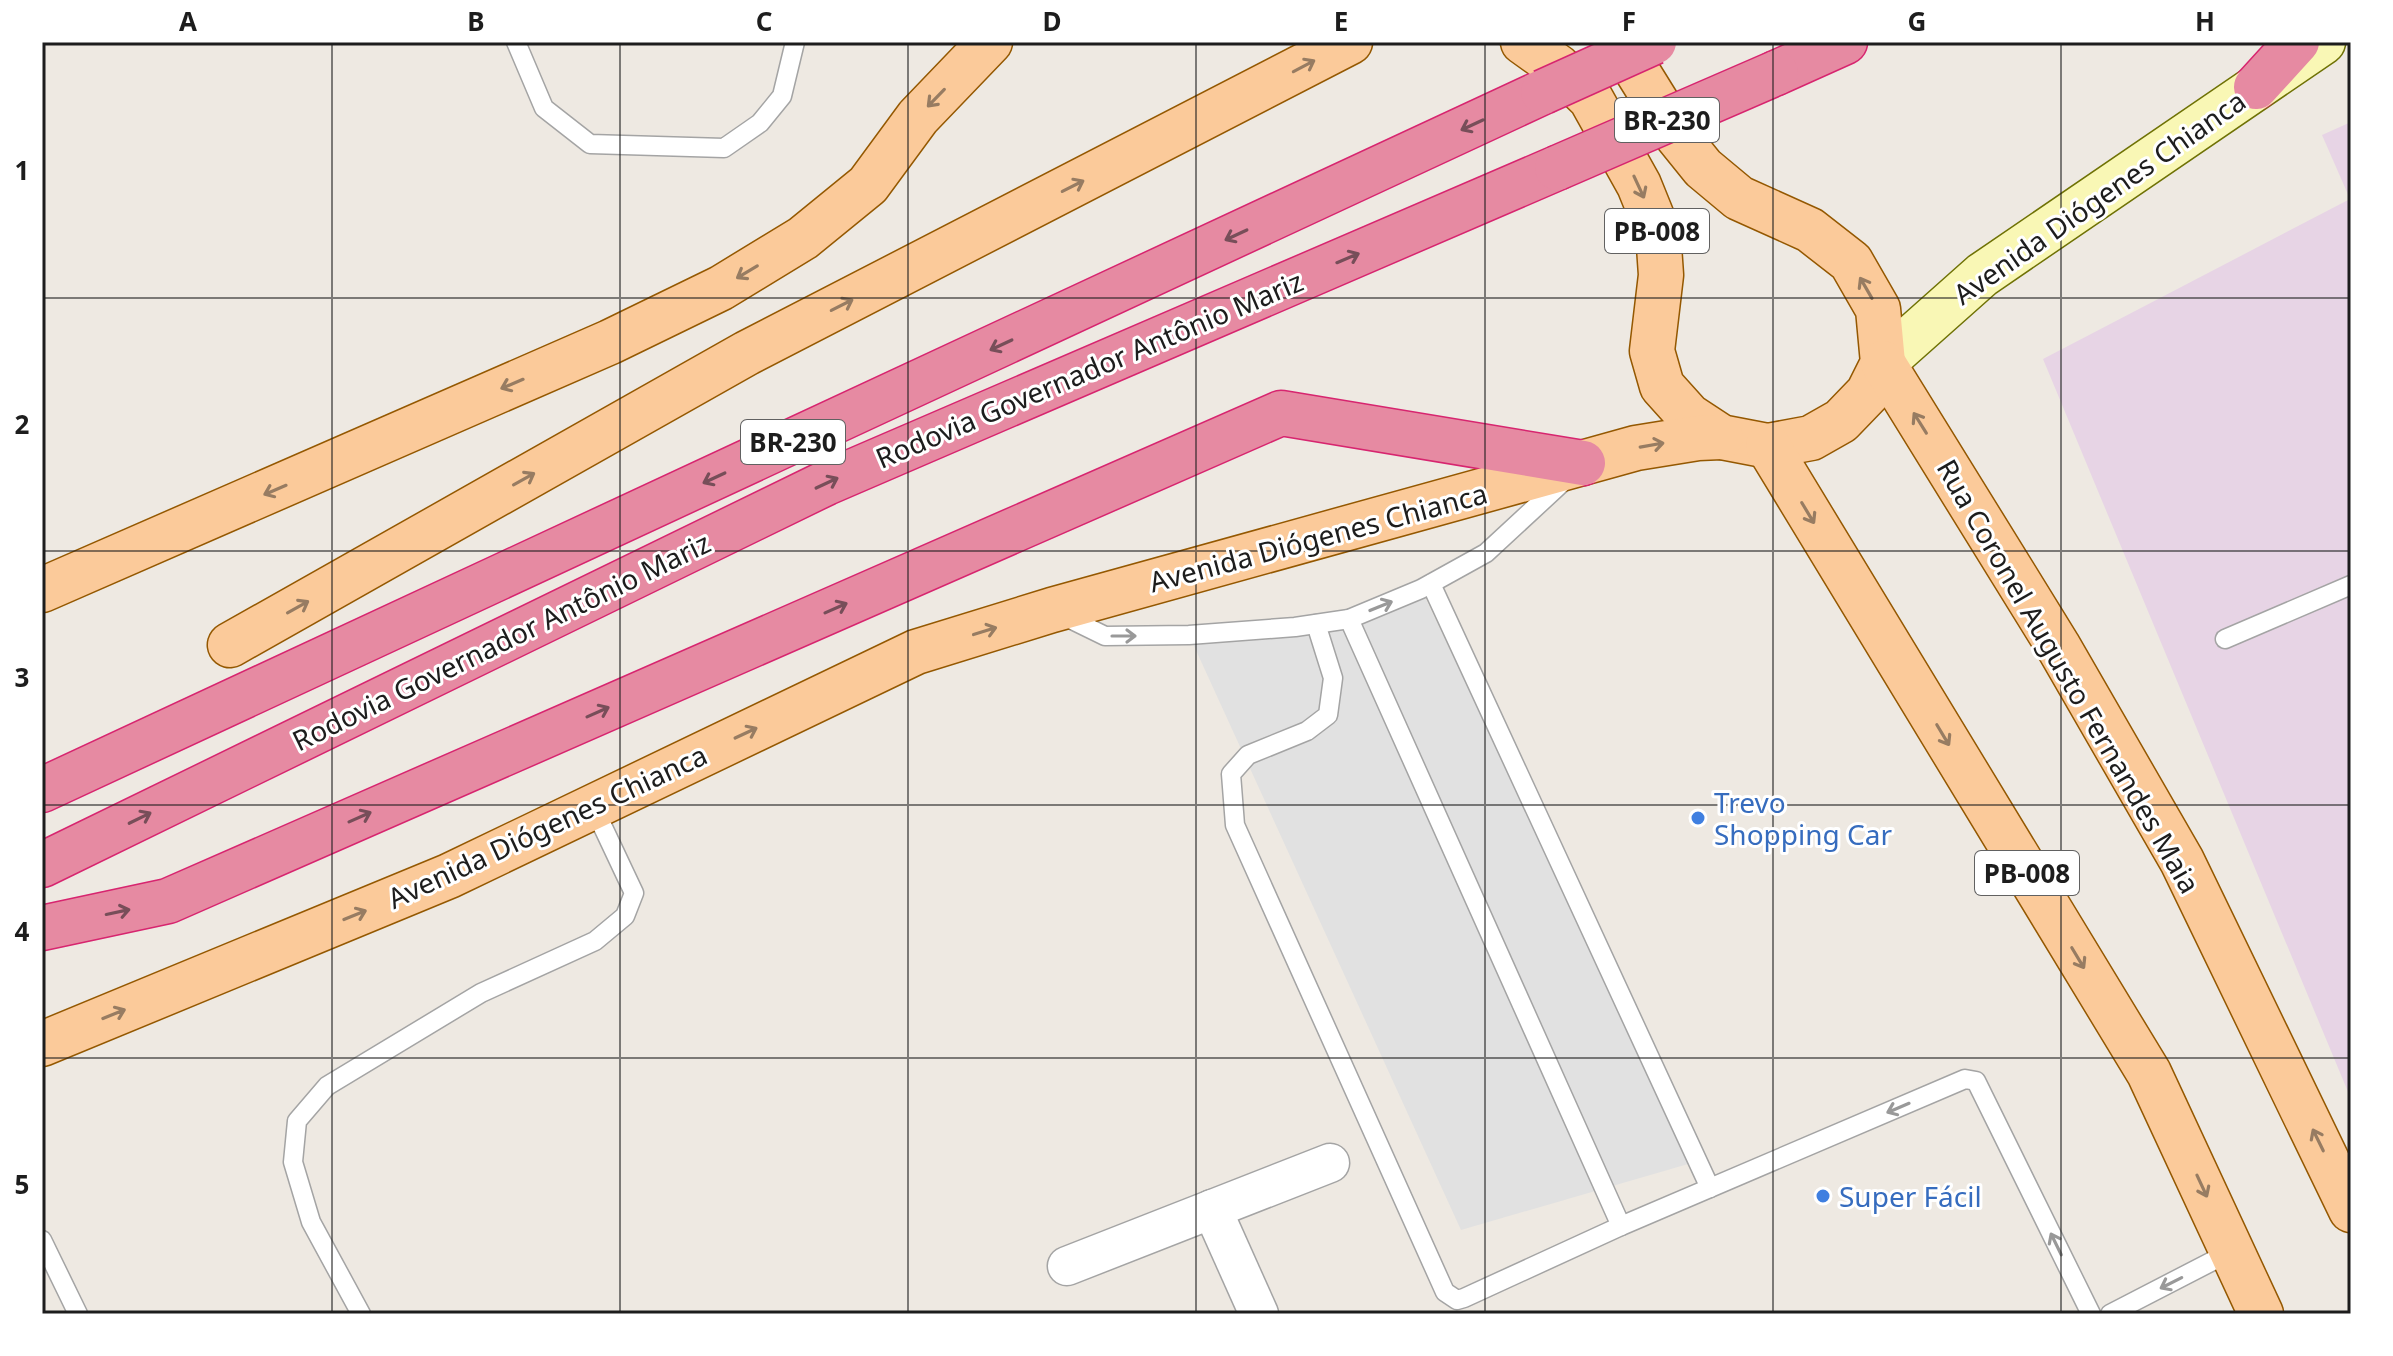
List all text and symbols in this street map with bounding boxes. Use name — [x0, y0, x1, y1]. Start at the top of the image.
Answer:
text: A — [179, 3, 197, 39]
text: B — [467, 3, 485, 39]
text: C — [756, 3, 772, 39]
text: D — [1042, 3, 1062, 39]
text: E — [1334, 3, 1348, 39]
text: F — [1622, 3, 1636, 39]
text: G — [1908, 3, 1926, 39]
text: H — [2195, 3, 2215, 39]
one-way arrow — [1291, 58, 1315, 74]
street label: Avenida Diógenes Chianca — [1945, 82, 2253, 312]
one-way arrow — [927, 88, 946, 107]
road number: BR-230 — [1615, 98, 1719, 142]
one-way arrow — [1460, 118, 1484, 133]
text: 1 — [15, 152, 29, 188]
one-way arrow — [1632, 175, 1647, 199]
one-way arrow — [1061, 178, 1085, 194]
road number: PB-008 — [1605, 209, 1709, 253]
one-way arrow — [1225, 228, 1249, 243]
one-way arrow — [1335, 249, 1360, 264]
street label: Rodovia Governador Antônio Mariz — [869, 261, 1309, 477]
one-way arrow — [736, 264, 759, 280]
one-way arrow — [1858, 277, 1874, 300]
one-way arrow — [829, 297, 853, 312]
one-way arrow — [989, 338, 1013, 353]
one-way arrow — [500, 377, 525, 392]
text: 2 — [15, 406, 30, 442]
one-way arrow — [1912, 412, 1928, 435]
road number: BR-230 — [741, 420, 845, 464]
one-way arrow — [1638, 437, 1664, 452]
street label: Rua Coronel Augusto Fernandes Maia — [1929, 452, 2209, 900]
one-way arrow — [512, 471, 535, 487]
one-way arrow — [703, 471, 727, 486]
one-way arrow — [814, 474, 838, 489]
street label: Avenida Diógenes Chianca — [1145, 474, 1491, 600]
one-way arrow — [263, 483, 288, 498]
one-way arrow — [1801, 501, 1817, 524]
street label: Rodovia Governador Antônio Mariz — [286, 523, 716, 759]
one-way arrow — [285, 598, 309, 614]
one-way arrow — [1368, 598, 1393, 612]
one-way arrow — [823, 600, 847, 615]
one-way arrow — [971, 623, 997, 638]
one-way arrow — [1110, 628, 1137, 643]
text: 3 — [15, 659, 29, 695]
one-way arrow — [585, 704, 609, 719]
one-way arrow — [1936, 723, 1952, 746]
one-way arrow — [734, 725, 758, 740]
street label: Avenida Diógenes Chianca — [381, 735, 713, 917]
place label: Trevo Shopping Car — [1714, 783, 1892, 853]
one-way arrow — [347, 809, 371, 824]
marker: Trevo Shopping Car — [1689, 809, 1707, 827]
one-way arrow — [128, 810, 152, 825]
road number: PB-008 — [1975, 851, 2079, 895]
one-way arrow — [105, 903, 131, 918]
one-way arrow — [342, 907, 366, 922]
text: 4 — [15, 913, 30, 949]
one-way arrow — [2071, 946, 2087, 969]
one-way arrow — [101, 1006, 126, 1021]
one-way arrow — [1887, 1101, 1911, 1116]
one-way arrow — [2310, 1128, 2325, 1152]
text: 5 — [15, 1166, 29, 1202]
one-way arrow — [2195, 1173, 2210, 1198]
place label: Super Fácil — [1839, 1177, 1982, 1215]
marker: Super Fácil — [1814, 1187, 1832, 1205]
one-way arrow — [2048, 1233, 2063, 1257]
one-way arrow — [2159, 1275, 2183, 1291]

